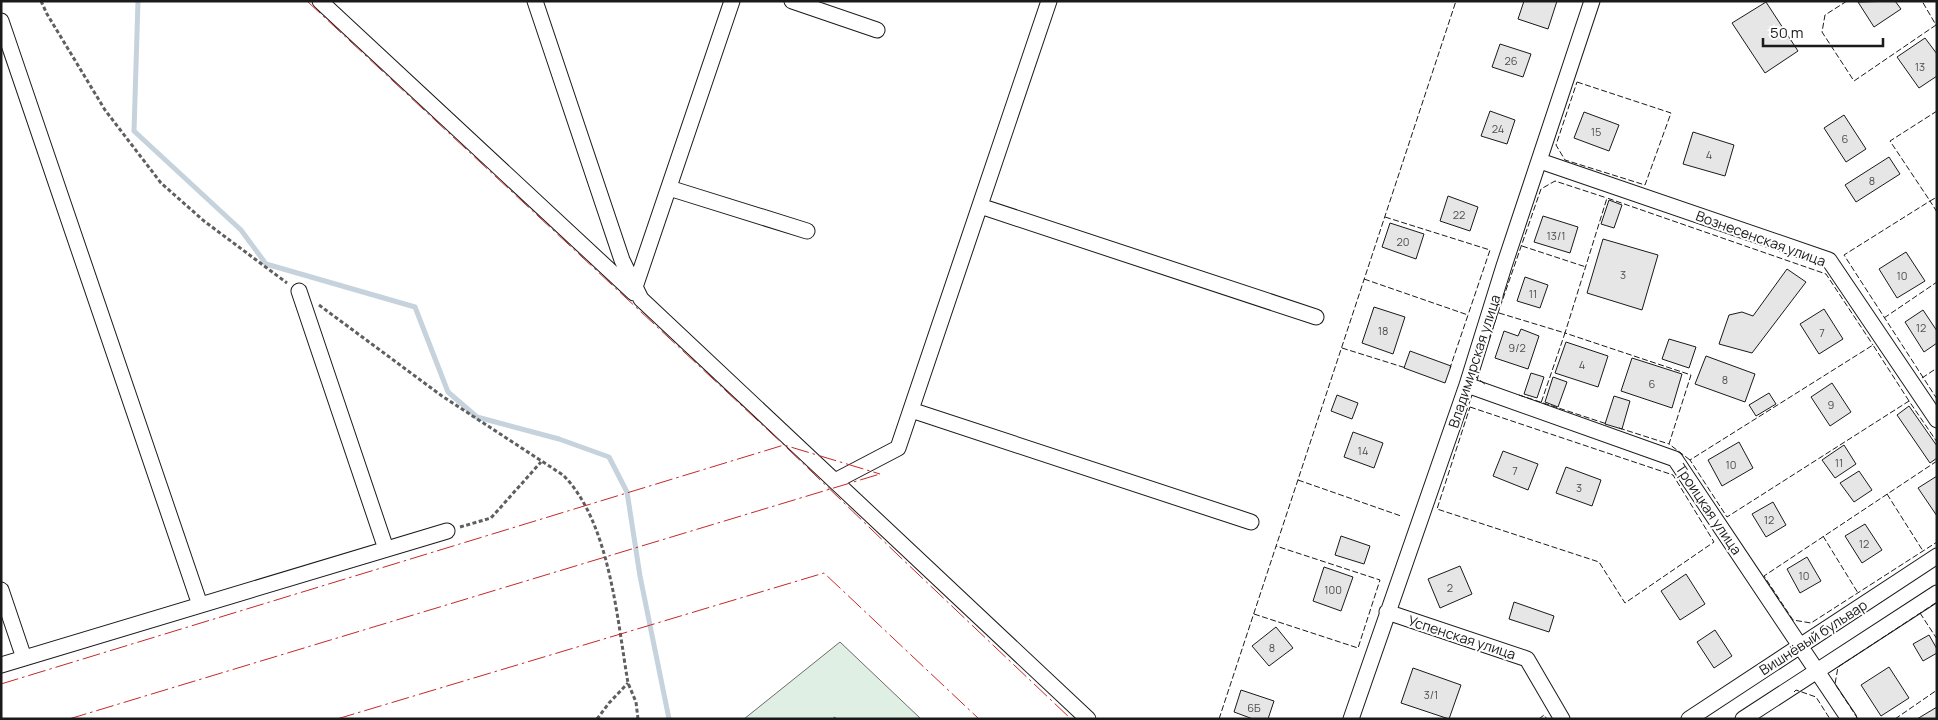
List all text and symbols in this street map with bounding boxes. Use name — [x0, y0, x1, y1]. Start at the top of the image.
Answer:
scale bar — [1763, 15, 1883, 47]
text: 50 m — [1770, 22, 1804, 43]
house number: 26 — [1504, 53, 1518, 68]
house number: 13 — [1915, 59, 1925, 74]
house number: 24 — [1492, 121, 1504, 136]
house number: 15 — [1591, 124, 1601, 139]
house number: 6 — [1842, 131, 1849, 146]
house number: 4 — [1706, 147, 1712, 162]
house number: 8 — [1869, 173, 1875, 188]
street label: Вознесенская улица — [1693, 206, 1829, 270]
house number: 22 — [1453, 207, 1465, 222]
house number: 13/1 — [1547, 228, 1565, 243]
house number: 20 — [1397, 234, 1409, 249]
house number: 3 — [1620, 267, 1626, 282]
house number: 10 — [1896, 268, 1908, 283]
house number: 11 — [1529, 286, 1537, 301]
street label: Владимирская улица — [1443, 292, 1505, 430]
house number: 12 — [1916, 320, 1926, 335]
house number: 18 — [1378, 323, 1388, 338]
house number: 7 — [1819, 325, 1825, 340]
house number: 9/2 — [1508, 340, 1526, 355]
house number: 4 — [1579, 357, 1585, 372]
house number: 8 — [1722, 372, 1728, 387]
house number: 6 — [1649, 376, 1656, 391]
house number: 9 — [1828, 397, 1835, 412]
house number: 14 — [1358, 443, 1368, 458]
house number: 11 — [1835, 455, 1843, 470]
house number: 10 — [1725, 457, 1737, 472]
street label: Троицкая улица — [1672, 460, 1746, 558]
house number: 7 — [1512, 463, 1518, 478]
house number: 3 — [1576, 480, 1582, 495]
house number: 12 — [1764, 512, 1774, 527]
house number: 12 — [1859, 536, 1869, 551]
house number: 10 — [1798, 568, 1810, 583]
house number: 2 — [1447, 580, 1453, 595]
house number: 100 — [1324, 582, 1342, 597]
street label: Вишнёвый бульвар — [1755, 595, 1871, 679]
street label: Успенская улица — [1406, 611, 1518, 663]
house number: 8 — [1269, 640, 1275, 655]
house number: 3/1 — [1424, 687, 1438, 702]
house number: 6Б — [1247, 700, 1261, 715]

